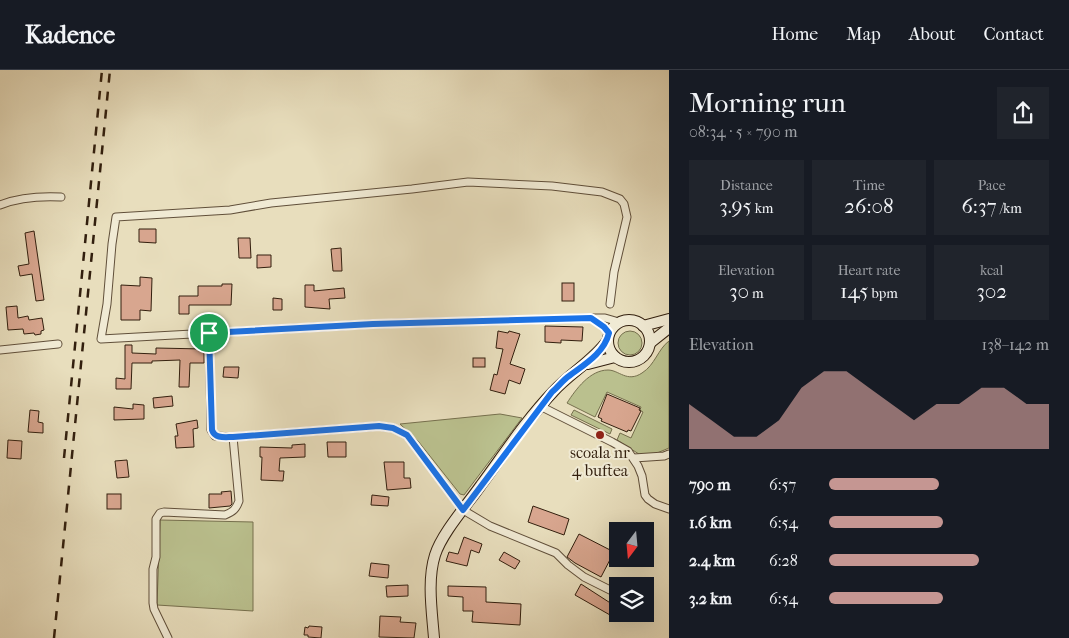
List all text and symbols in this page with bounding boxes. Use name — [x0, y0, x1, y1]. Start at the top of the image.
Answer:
text: Kadence — [25, 21, 115, 49]
text: Home — [771, 24, 818, 45]
text: Map — [846, 24, 881, 45]
text: About — [909, 24, 955, 45]
text: Contact — [983, 24, 1044, 45]
text: Morning run — [689, 86, 846, 119]
button: share — [997, 87, 1049, 139]
text: 08:34 · 5 × 790 m — [689, 122, 797, 141]
text: Distance — [720, 177, 773, 194]
text: Time — [853, 177, 885, 194]
text: Pace — [978, 177, 1006, 194]
text: 3.95 — [719, 194, 752, 218]
text: 26:08 — [844, 194, 894, 218]
text: 6:37 — [961, 194, 997, 218]
text: km — [752, 200, 773, 217]
text: /km — [997, 200, 1022, 217]
text: Elevation — [718, 262, 775, 279]
text: Heart rate — [838, 262, 900, 279]
text: kcal — [980, 262, 1003, 279]
text: 30 — [729, 279, 749, 303]
text: 145 — [840, 279, 868, 303]
text: 302 — [976, 279, 1007, 303]
text: m — [749, 285, 764, 302]
text: bpm — [868, 285, 898, 302]
pin — [188, 312, 230, 354]
icon: arrive — [195, 319, 223, 347]
text: Elevation — [689, 335, 754, 354]
text: 138–142 m — [982, 335, 1049, 354]
marker: scoala nr 4 buftea — [594, 429, 606, 441]
place label: scoala nr 4 buftea — [570, 443, 630, 480]
text: 790 m — [689, 475, 731, 494]
text: 6:57 — [769, 475, 796, 494]
text: 1.6 km — [689, 513, 731, 532]
text: 6:54 — [769, 513, 798, 532]
north arrow — [609, 522, 654, 568]
map controls — [609, 522, 654, 622]
text: 2.4 km — [689, 551, 735, 570]
text: 6:28 — [769, 551, 798, 570]
button: layers — [609, 577, 654, 622]
text: 3.2 km — [689, 589, 732, 608]
text: 6:54 — [769, 589, 798, 608]

